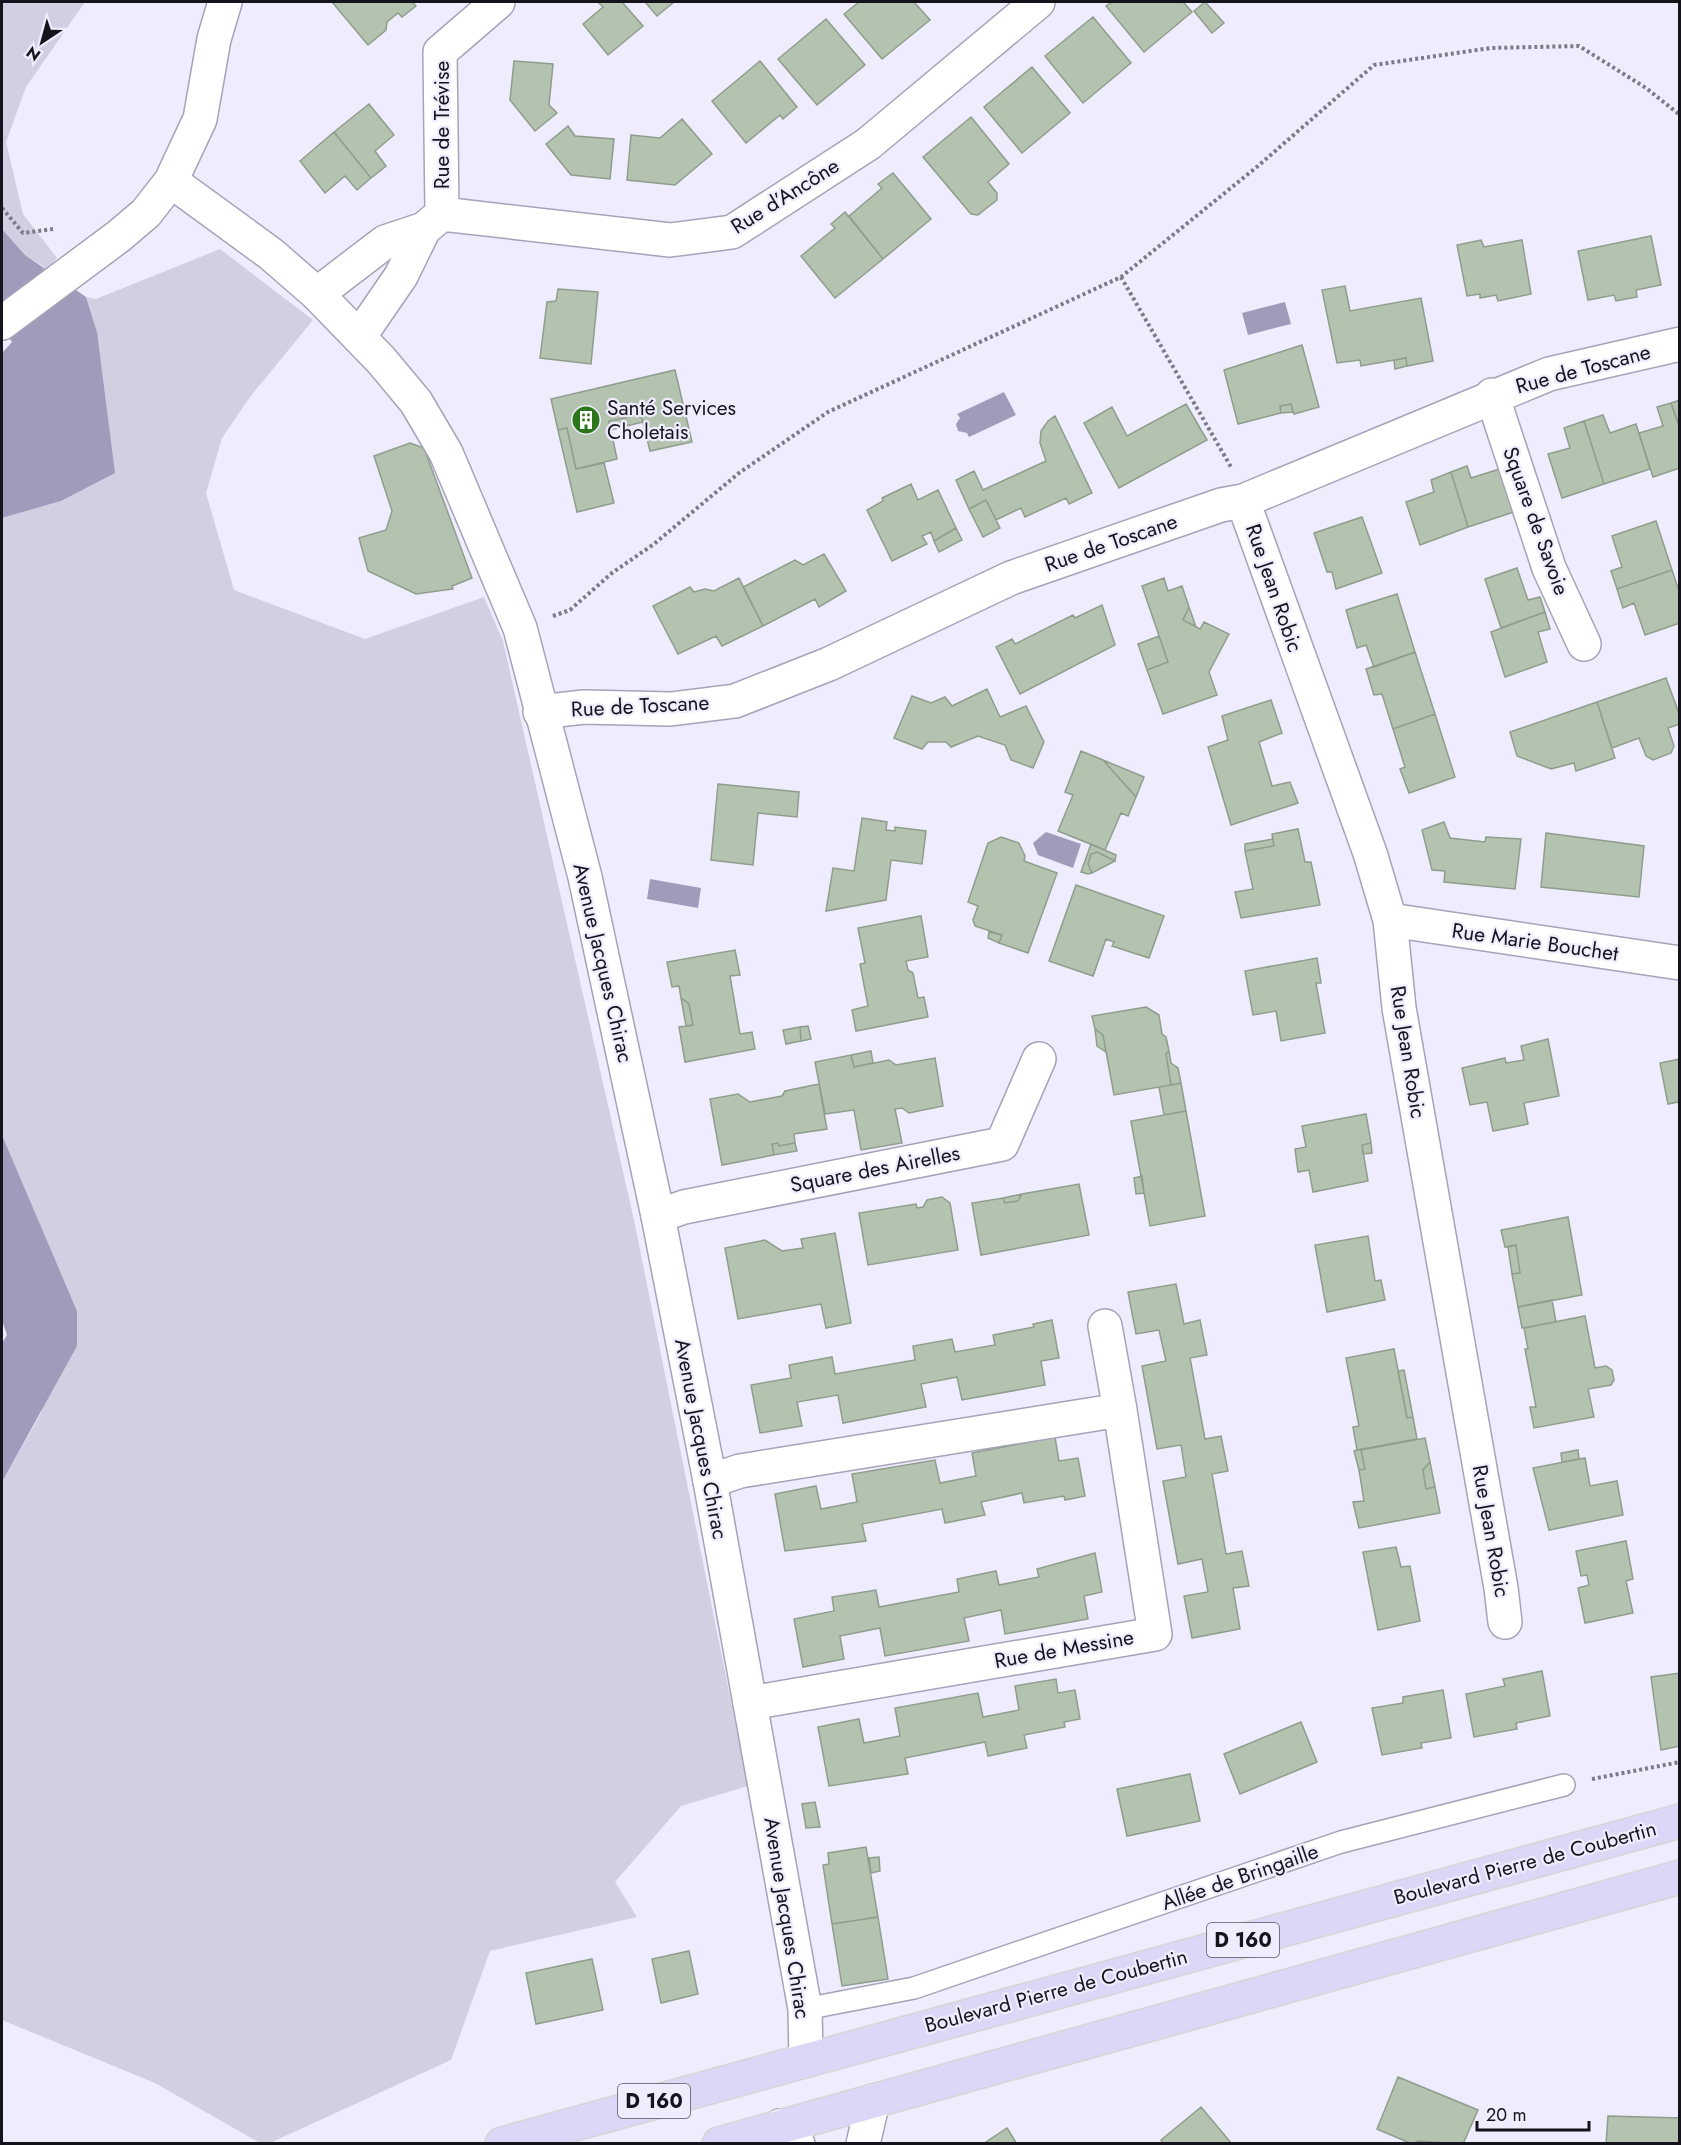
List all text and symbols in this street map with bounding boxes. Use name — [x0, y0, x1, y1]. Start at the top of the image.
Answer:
north arrow — [12, 12, 72, 72]
text: N — [22, 41, 45, 67]
street label: Rue de Trévise — [427, 60, 457, 189]
street label: Rue d’Ancône — [725, 151, 845, 241]
street label: Rue de Toscane — [1512, 337, 1654, 401]
place label: Santé Services Choletais — [607, 393, 736, 447]
building icon: Santé Services Choletais — [570, 404, 602, 436]
street label: Square de Savoie — [1495, 443, 1577, 600]
street label: Rue de Toscane — [1041, 506, 1182, 580]
street label: Rue Jean Robic — [1238, 520, 1310, 656]
street label: Rue de Toscane — [570, 687, 710, 725]
street label: Avenue Jacques Chirac — [565, 860, 641, 1066]
street label: Rue Marie Bouchet — [1450, 915, 1620, 969]
street label: Rue Jean Robic — [1383, 984, 1433, 1120]
street label: Square des Airelles — [788, 1138, 962, 1200]
street label: Avenue Jacques Chirac — [667, 1336, 735, 1542]
street label: Rue Jean Robic — [1465, 1462, 1517, 1600]
street label: Rue de Messine — [992, 1622, 1136, 1676]
street label: Boulevard Pierre de Coubertin — [1390, 1813, 1660, 1913]
street label: Avenue Jacques Chirac — [756, 1815, 818, 2021]
street label: Allée de Bringaille — [1158, 1836, 1323, 1918]
road number: D 160 — [1207, 1923, 1279, 1957]
street label: Boulevard Pierre de Coubertin — [921, 1941, 1191, 2041]
road number: D 160 — [618, 2084, 690, 2118]
scale bar — [1477, 2094, 1590, 2132]
text: 20 m — [1486, 2102, 1526, 2128]

